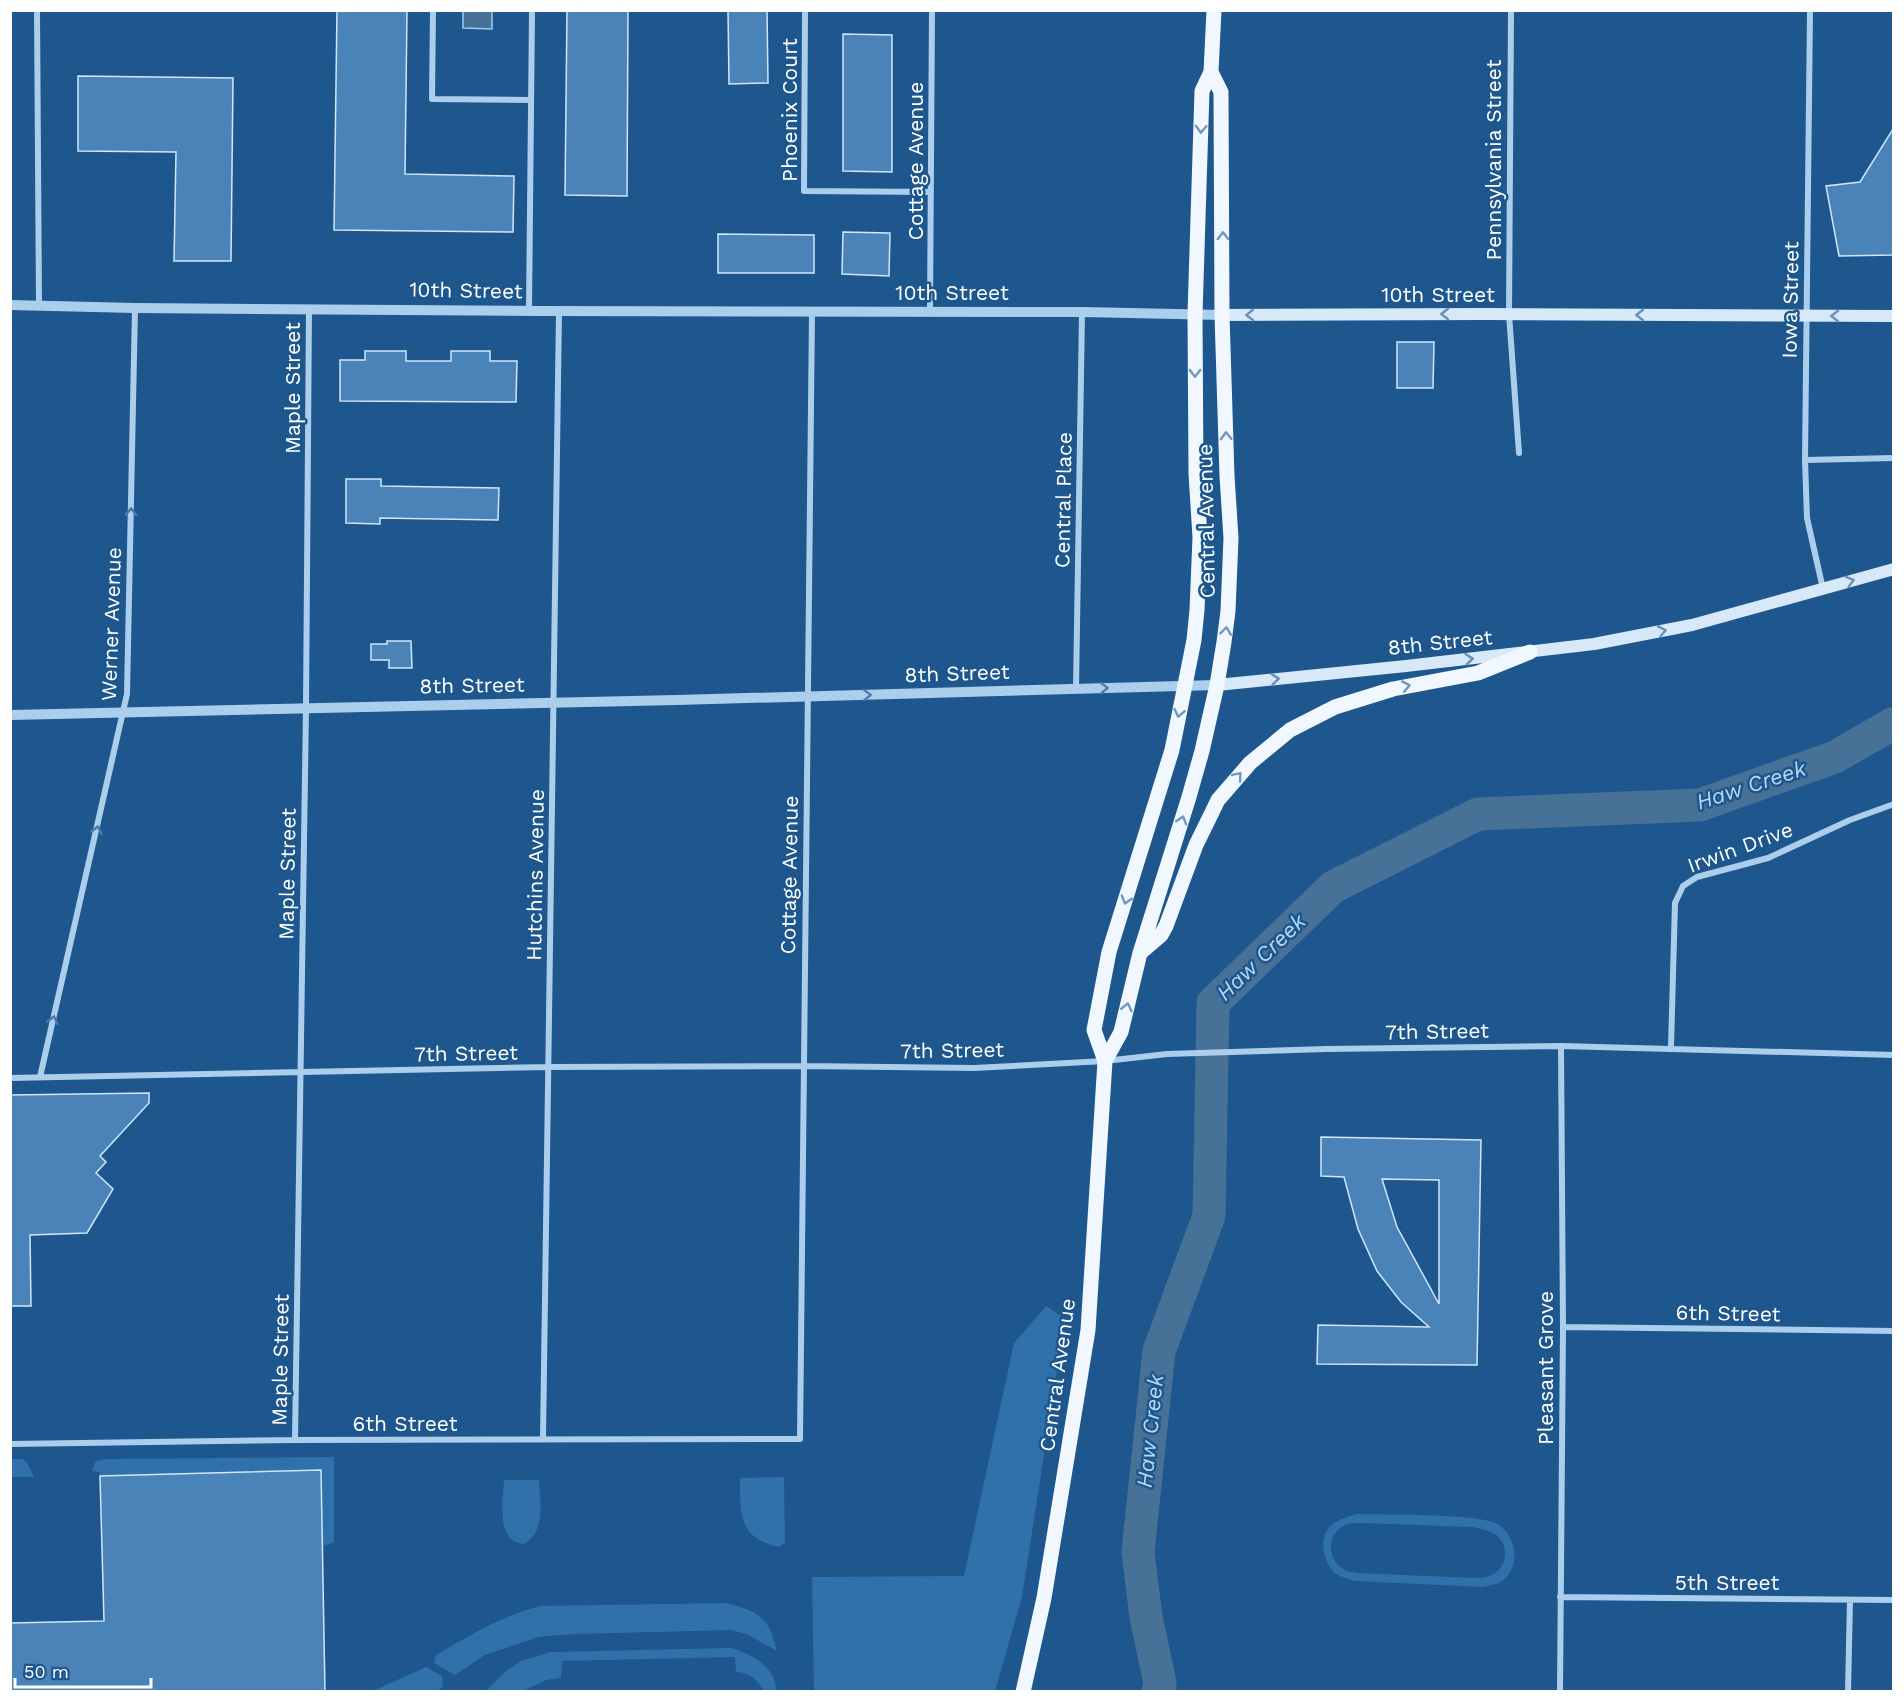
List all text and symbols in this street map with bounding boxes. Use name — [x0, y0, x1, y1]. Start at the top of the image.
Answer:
street label: Phoenix Court — [777, 38, 802, 182]
street label: Pennsylvania Street — [1481, 59, 1506, 260]
street label: Cottage Avenue — [903, 82, 928, 240]
one-way arrow — [1195, 124, 1208, 133]
one-way arrow — [1217, 231, 1229, 240]
street label: Iowa Street — [1776, 241, 1804, 359]
street label: 10th Street — [409, 277, 523, 303]
street label: 10th Street — [895, 280, 1009, 305]
street label: 10th Street — [1381, 282, 1495, 307]
one-way arrow — [1441, 308, 1450, 320]
one-way arrow — [1246, 309, 1255, 321]
one-way arrow — [1636, 309, 1645, 321]
one-way arrow — [1831, 310, 1840, 322]
street label: Maple Street — [280, 322, 305, 454]
one-way arrow — [1189, 368, 1201, 377]
one-way arrow — [1219, 431, 1232, 440]
street label: Central Place — [1049, 432, 1077, 568]
street label: Central Avenue — [1192, 443, 1220, 599]
one-way arrow — [125, 508, 137, 517]
street label: Werner Avenue — [96, 547, 126, 701]
one-way arrow — [1844, 576, 1855, 588]
street label: 8th Street — [1386, 624, 1494, 660]
one-way arrow — [1657, 625, 1667, 638]
one-way arrow — [1219, 626, 1231, 635]
one-way arrow — [1464, 653, 1474, 666]
street label: 8th Street — [904, 659, 1010, 687]
street label: 8th Street — [419, 672, 525, 698]
one-way arrow — [1271, 673, 1280, 686]
one-way arrow — [1401, 680, 1411, 693]
one-way arrow — [1099, 682, 1108, 694]
one-way arrow — [862, 688, 871, 701]
one-way arrow — [1173, 708, 1186, 718]
water label: Haw Creek — [1693, 755, 1810, 814]
one-way arrow — [1231, 772, 1242, 783]
street label: Hutchins Avenue — [521, 789, 549, 961]
street label: Cottage Avenue — [775, 795, 803, 955]
street label: Maple Street — [273, 808, 301, 940]
one-way arrow — [1175, 815, 1187, 826]
street label: Irwin Drive — [1684, 816, 1796, 878]
one-way arrow — [90, 825, 103, 835]
one-way arrow — [1121, 894, 1133, 905]
water label: Haw Creek — [1211, 908, 1311, 1006]
one-way arrow — [1120, 1003, 1133, 1013]
one-way arrow — [46, 1015, 59, 1025]
street label: 7th Street — [1385, 1018, 1489, 1044]
street label: 7th Street — [900, 1037, 1004, 1063]
street label: 7th Street — [414, 1040, 518, 1066]
street label: Pleasant Grove — [1533, 1291, 1558, 1445]
street label: Maple Street — [266, 1294, 294, 1426]
street label: Central Avenue — [1034, 1297, 1080, 1453]
street label: 6th Street — [1675, 1300, 1781, 1326]
water label: Haw Creek — [1132, 1372, 1168, 1489]
street label: 6th Street — [353, 1411, 458, 1436]
street label: 5th Street — [1675, 1570, 1779, 1595]
scale bar — [15, 1651, 152, 1689]
text: 50 m — [24, 1661, 69, 1682]

